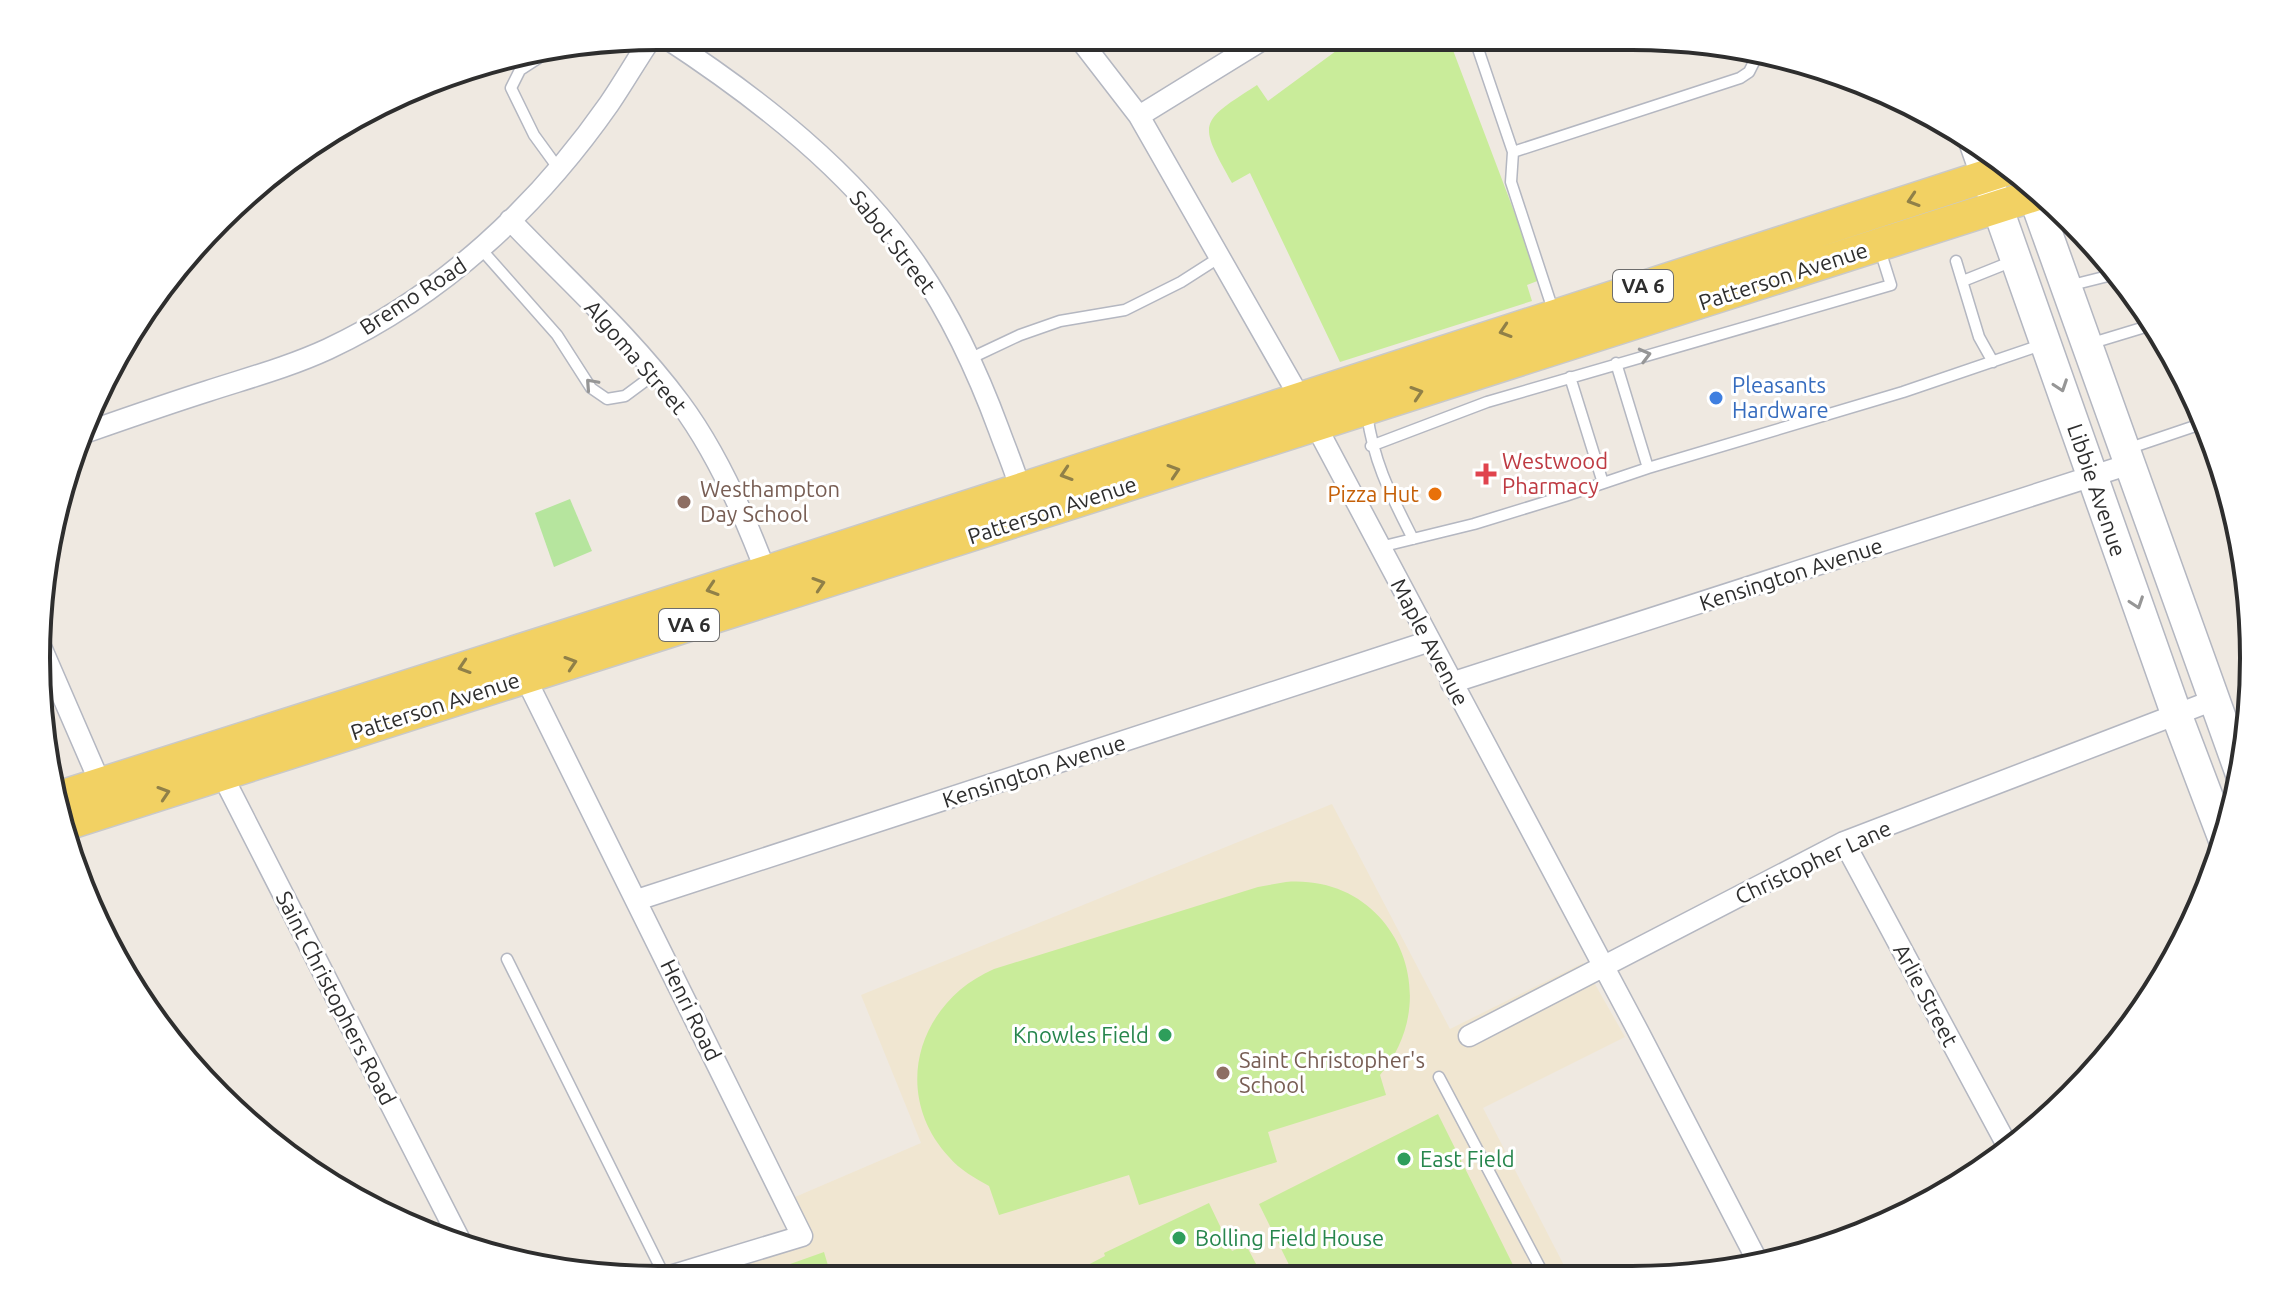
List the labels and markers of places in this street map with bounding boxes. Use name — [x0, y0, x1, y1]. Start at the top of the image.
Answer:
place label: Pleasants Hardware — [1732, 372, 1829, 422]
marker: Pleasants Hardware — [1707, 389, 1725, 407]
place label: Westwood Pharmacy — [1502, 448, 1608, 498]
marker: Westwood Pharmacy — [1477, 465, 1495, 483]
place label: Westhampton Day School — [700, 476, 840, 526]
place label: Pizza Hut — [1327, 481, 1419, 506]
marker: Pizza Hut — [1426, 485, 1444, 503]
marker: Westhampton Day School — [675, 493, 693, 511]
place label: Knowles Field — [1013, 1022, 1149, 1047]
marker: Knowles Field — [1156, 1026, 1174, 1044]
place label: Saint Christopher's School — [1239, 1047, 1425, 1097]
marker: Saint Christopher's School — [1214, 1064, 1232, 1082]
place label: East Field — [1420, 1146, 1515, 1171]
marker: East Field — [1395, 1150, 1413, 1168]
place label: Bolling Field House — [1195, 1225, 1384, 1250]
marker: Bolling Field House — [1170, 1229, 1188, 1247]

